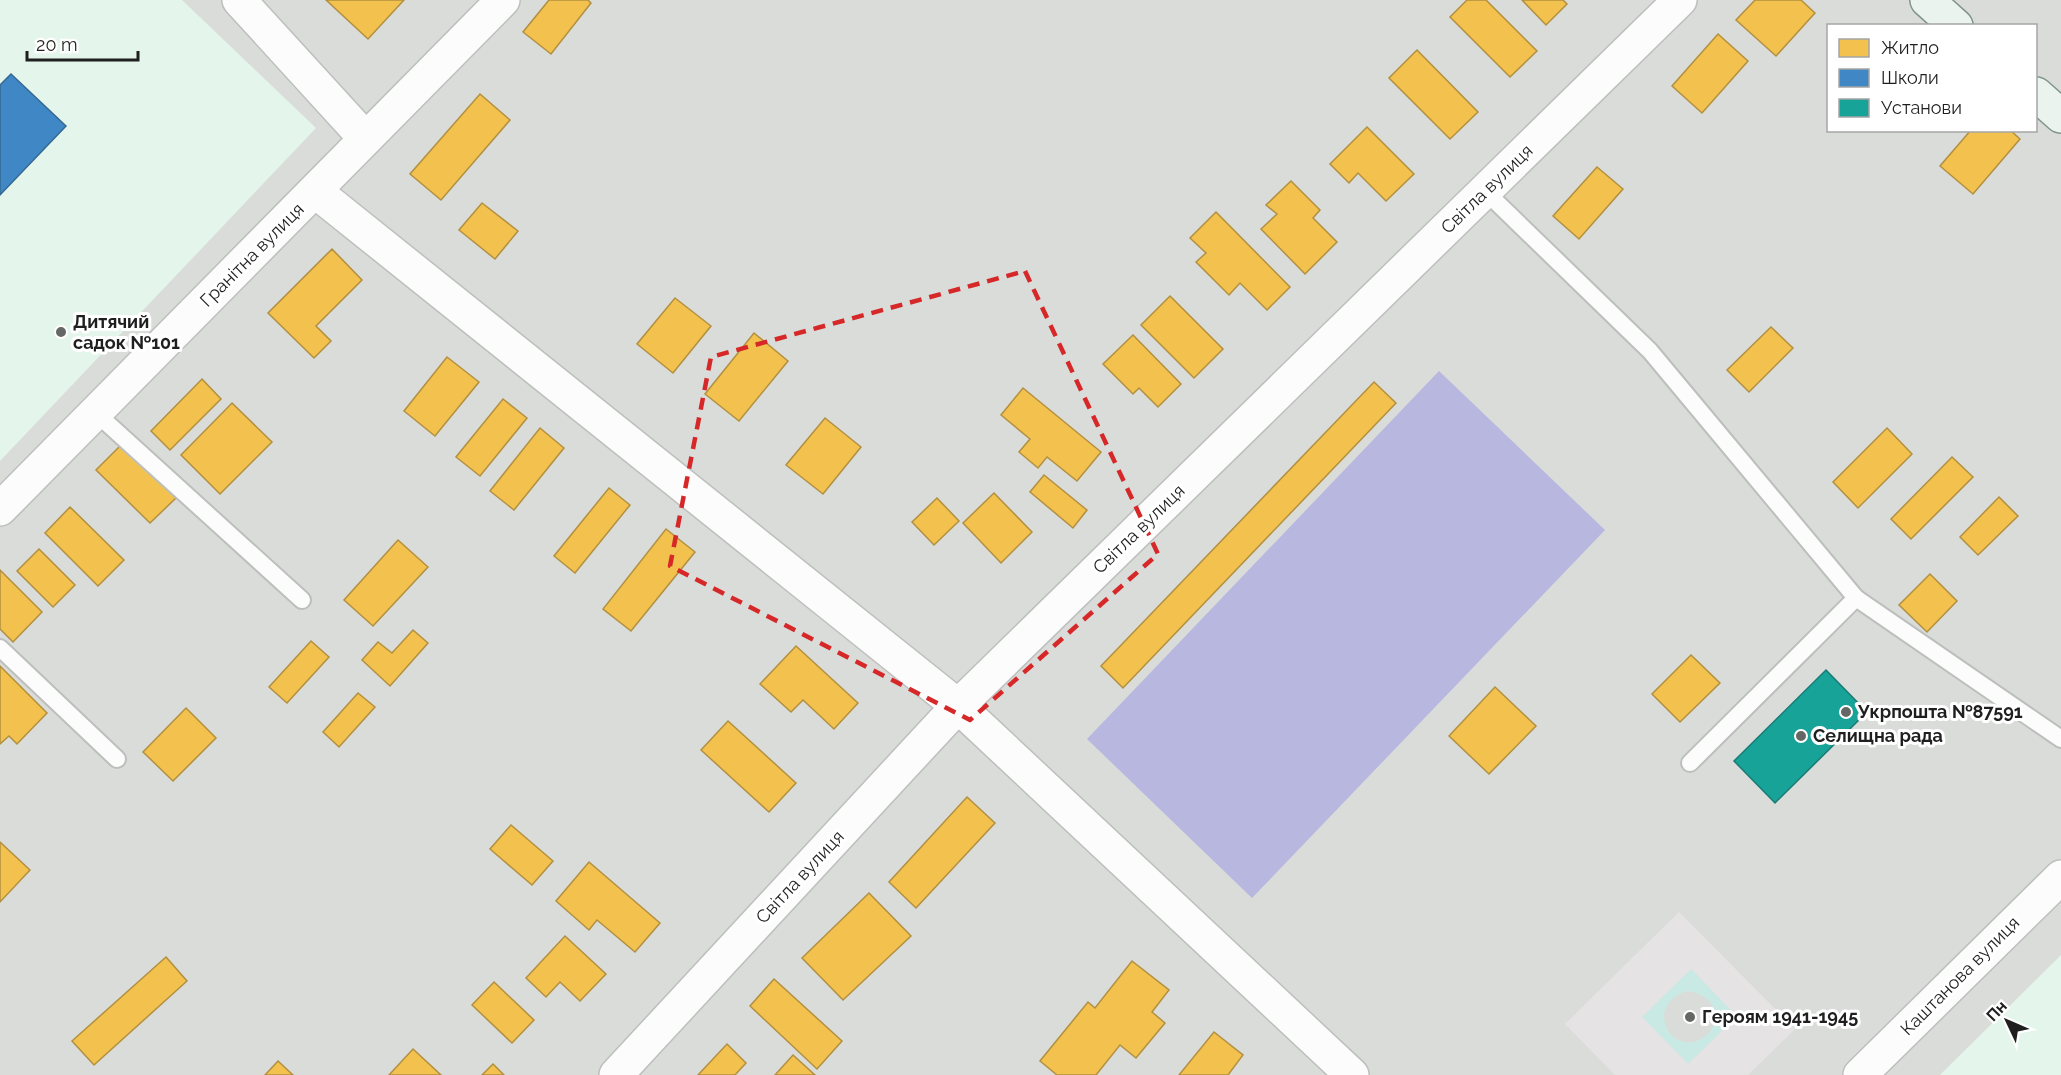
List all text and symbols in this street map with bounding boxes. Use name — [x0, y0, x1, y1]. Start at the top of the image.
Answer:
scale bar — [27, 24, 138, 62]
legend — [1827, 24, 2037, 132]
text: 20 m — [36, 34, 78, 55]
text: Житло — [1881, 37, 1939, 58]
text: Школи — [1881, 67, 1939, 88]
text: Установи — [1881, 97, 1962, 118]
street label: Світла вулиця — [1436, 140, 1537, 238]
street label: Гранітна вулиця — [195, 198, 308, 311]
place label: Дитячий садок №101 — [73, 311, 180, 353]
marker: Дитячий садок №101 — [54, 325, 68, 339]
street label: Світла вулиця — [1088, 480, 1189, 578]
place label: Укрпошта №87591 — [1857, 701, 2023, 722]
marker: Укрпошта №87591 — [1839, 705, 1853, 719]
place label: Селищна рада — [1813, 725, 1943, 746]
marker: Селищна рада — [1794, 729, 1808, 743]
street label: Світла вулиця — [751, 826, 848, 927]
street label: Каштанова вулиця — [1896, 912, 2023, 1039]
north arrow — [1977, 991, 2037, 1051]
text: Пн — [1982, 997, 2011, 1025]
place label: Героям 1941-1945 — [1702, 1006, 1858, 1027]
marker: Героям 1941-1945 — [1683, 1010, 1697, 1024]

